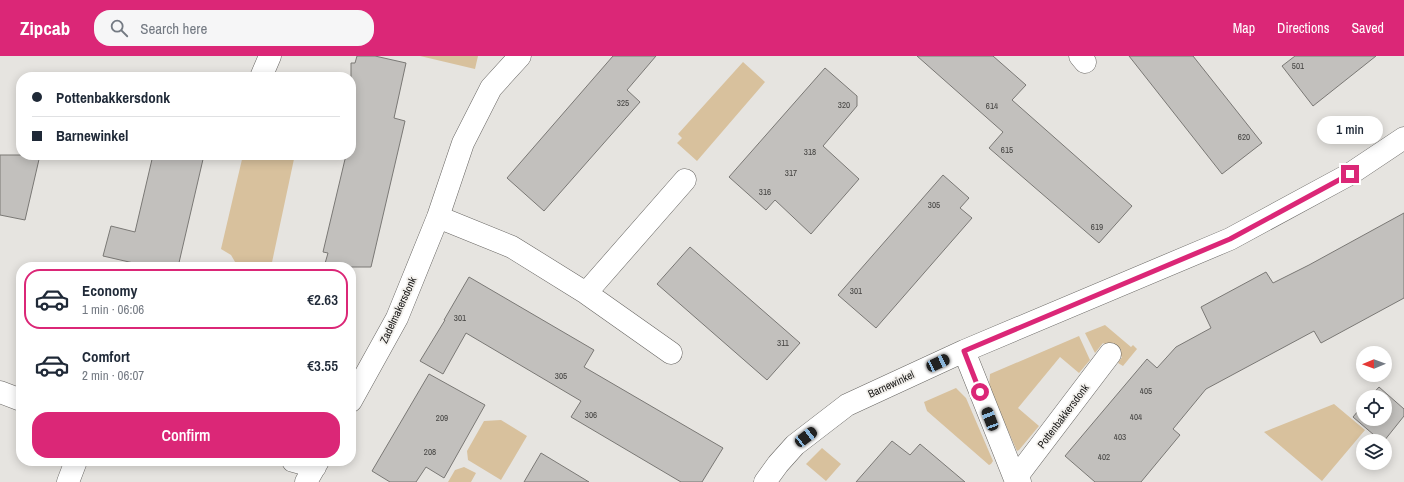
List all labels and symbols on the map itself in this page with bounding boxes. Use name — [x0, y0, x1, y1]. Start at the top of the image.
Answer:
house number: 501 — [1292, 60, 1304, 72]
house number: 325 — [617, 97, 629, 109]
house number: 320 — [838, 99, 850, 111]
house number: 614 — [986, 100, 998, 112]
callout: 1 min — [1317, 116, 1383, 144]
house number: 620 — [1238, 131, 1250, 143]
house number: 615 — [1001, 144, 1013, 156]
house number: 318 — [804, 146, 816, 158]
route end — [1341, 165, 1359, 183]
house number: 317 — [785, 167, 797, 179]
house number: 316 — [759, 186, 771, 198]
house number: 305 — [928, 199, 940, 211]
house number: 619 — [1091, 221, 1103, 233]
street label: Zadelmakersdonk — [377, 274, 420, 345]
house number: 301 — [850, 285, 862, 297]
house number: 301 — [454, 312, 466, 324]
house number: 311 — [777, 337, 789, 349]
north arrow — [1356, 346, 1392, 382]
car — [925, 352, 951, 374]
street label: Barnewinkel — [866, 367, 916, 401]
house number: 305 — [555, 370, 567, 382]
street label: Pottenbakkersdonk — [1034, 381, 1092, 451]
route start — [971, 383, 989, 401]
house number: 405 — [1140, 385, 1152, 397]
car — [980, 406, 1000, 432]
house number: 306 — [585, 409, 597, 421]
house number: 404 — [1130, 411, 1142, 423]
house number: 209 — [436, 412, 448, 424]
car — [793, 425, 819, 449]
house number: 403 — [1114, 431, 1126, 443]
house number: 208 — [424, 446, 436, 458]
house number: 402 — [1098, 451, 1110, 463]

